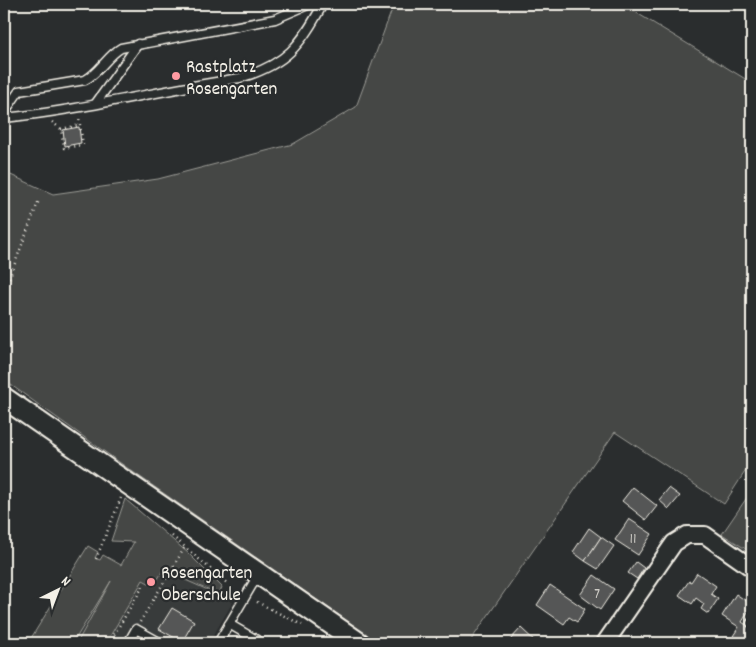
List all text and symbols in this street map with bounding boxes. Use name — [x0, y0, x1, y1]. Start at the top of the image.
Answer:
place label: Rastplatz Rosengarten — [186, 55, 277, 104]
marker: Rastplatz Rosengarten — [170, 70, 182, 82]
house number: 11 — [629, 528, 637, 551]
place label: Rosengarten Oberschule — [161, 561, 252, 610]
north arrow — [32, 564, 82, 614]
text: N — [56, 572, 75, 592]
marker: Rosengarten Oberschule — [145, 576, 157, 588]
house number: 7 — [594, 583, 600, 606]

